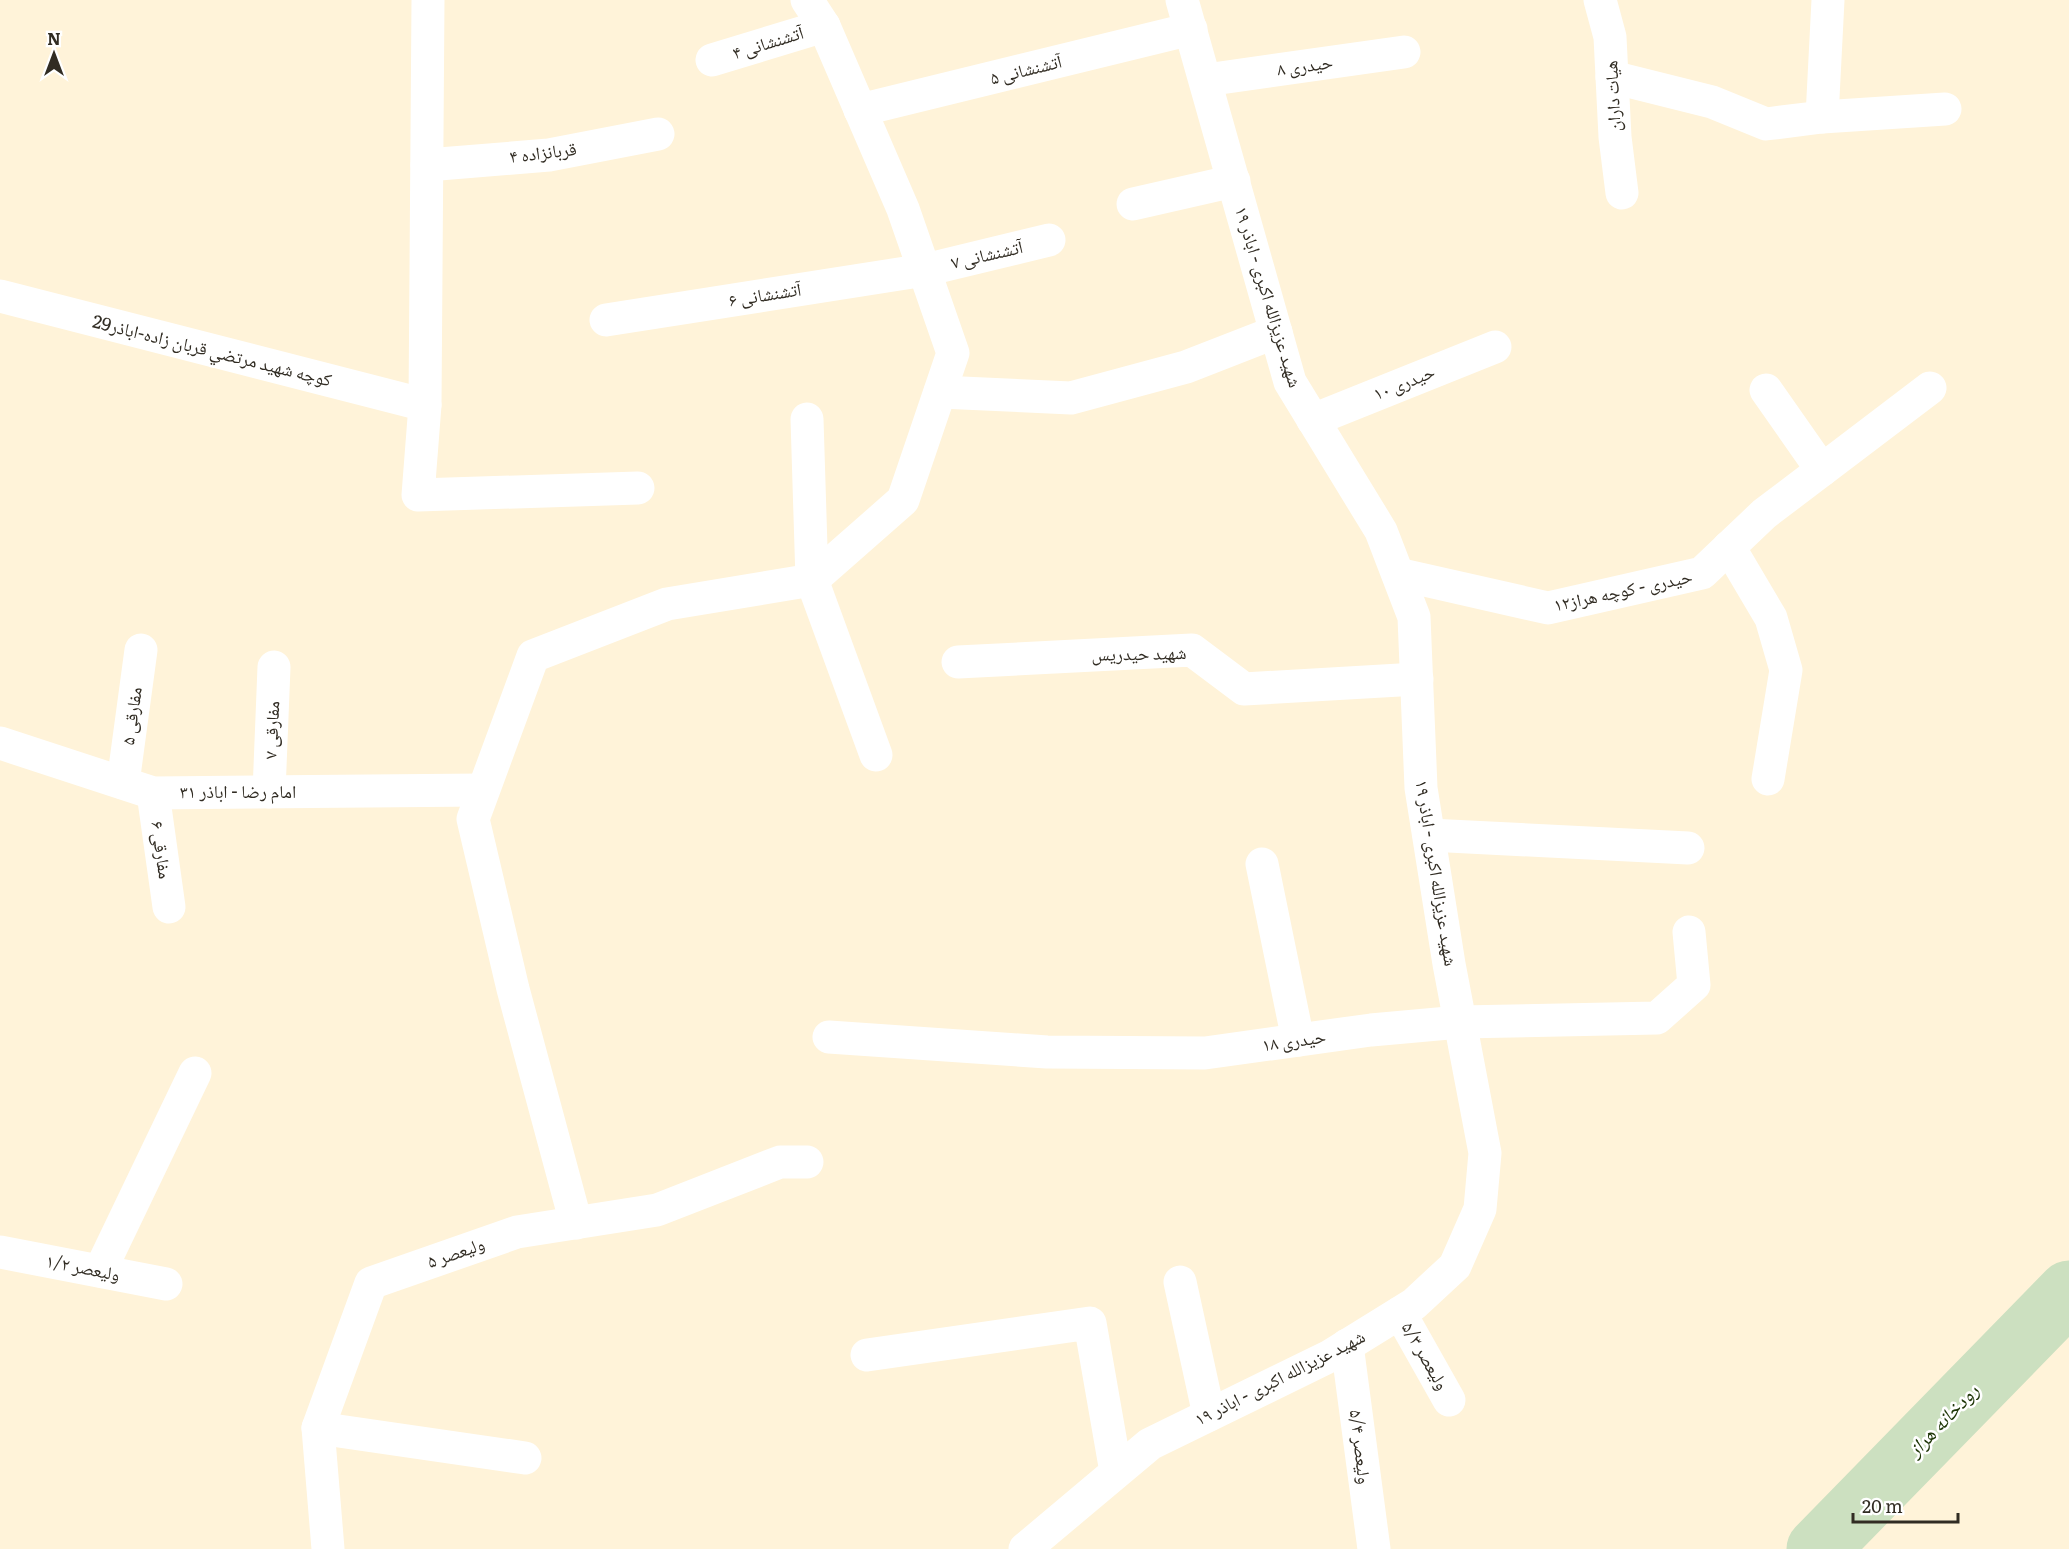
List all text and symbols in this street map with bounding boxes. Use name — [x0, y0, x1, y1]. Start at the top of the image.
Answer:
street label: آتشنشانی ۴ — [729, 18, 807, 65]
north arrow — [24, 24, 84, 84]
text: N — [47, 26, 61, 50]
street label: آتشنشانی ۵ — [987, 46, 1065, 90]
street label: حیدری ۸ — [1275, 47, 1335, 82]
street label: هیات داران — [1596, 60, 1627, 132]
street label: قربانزاده ۴ — [508, 134, 578, 169]
street label: شهید عزیزالله اکبری - اباذر ۱۹ — [1229, 203, 1310, 391]
street label: آتشنشانی ۷ — [948, 232, 1026, 275]
street label: آتشنشانی ۶ — [727, 274, 803, 313]
street label: كوچه شهيد مرتضي قربان زاده-اباذر29 — [89, 307, 335, 395]
street label: حیدری ۱۰ — [1369, 357, 1438, 406]
street label: حیدری - كوچه هراز۱۲ — [1551, 562, 1694, 617]
street label: شهید حیدریس — [1091, 638, 1187, 667]
street label: مفارقی ۵ — [113, 685, 148, 747]
street label: مفارقی ۷ — [255, 700, 286, 760]
street label: امام رضا - اباذر ۳۱ — [180, 777, 296, 804]
street label: شهید عزیزالله اکبری - اباذر ۱۹ — [1409, 778, 1466, 968]
street label: مفارقی ۶ — [145, 819, 180, 881]
street label: حیدری ۱۸ — [1260, 1022, 1328, 1057]
street label: ولیعصر ۵ — [423, 1229, 488, 1274]
street label: ولیعصر ۱/۲ — [44, 1246, 123, 1287]
street label: ولیعصر ۵/۳ — [1396, 1316, 1457, 1394]
street label: شهید عزیزالله اکبری - اباذر ۱۹ — [1189, 1322, 1369, 1431]
water label: رودخانه هراز — [1897, 1375, 1985, 1464]
street label: ولیعصر ۵/۴ — [1344, 1408, 1379, 1486]
scale bar — [1853, 1486, 1958, 1524]
text: 20 m — [1862, 1492, 1903, 1519]

